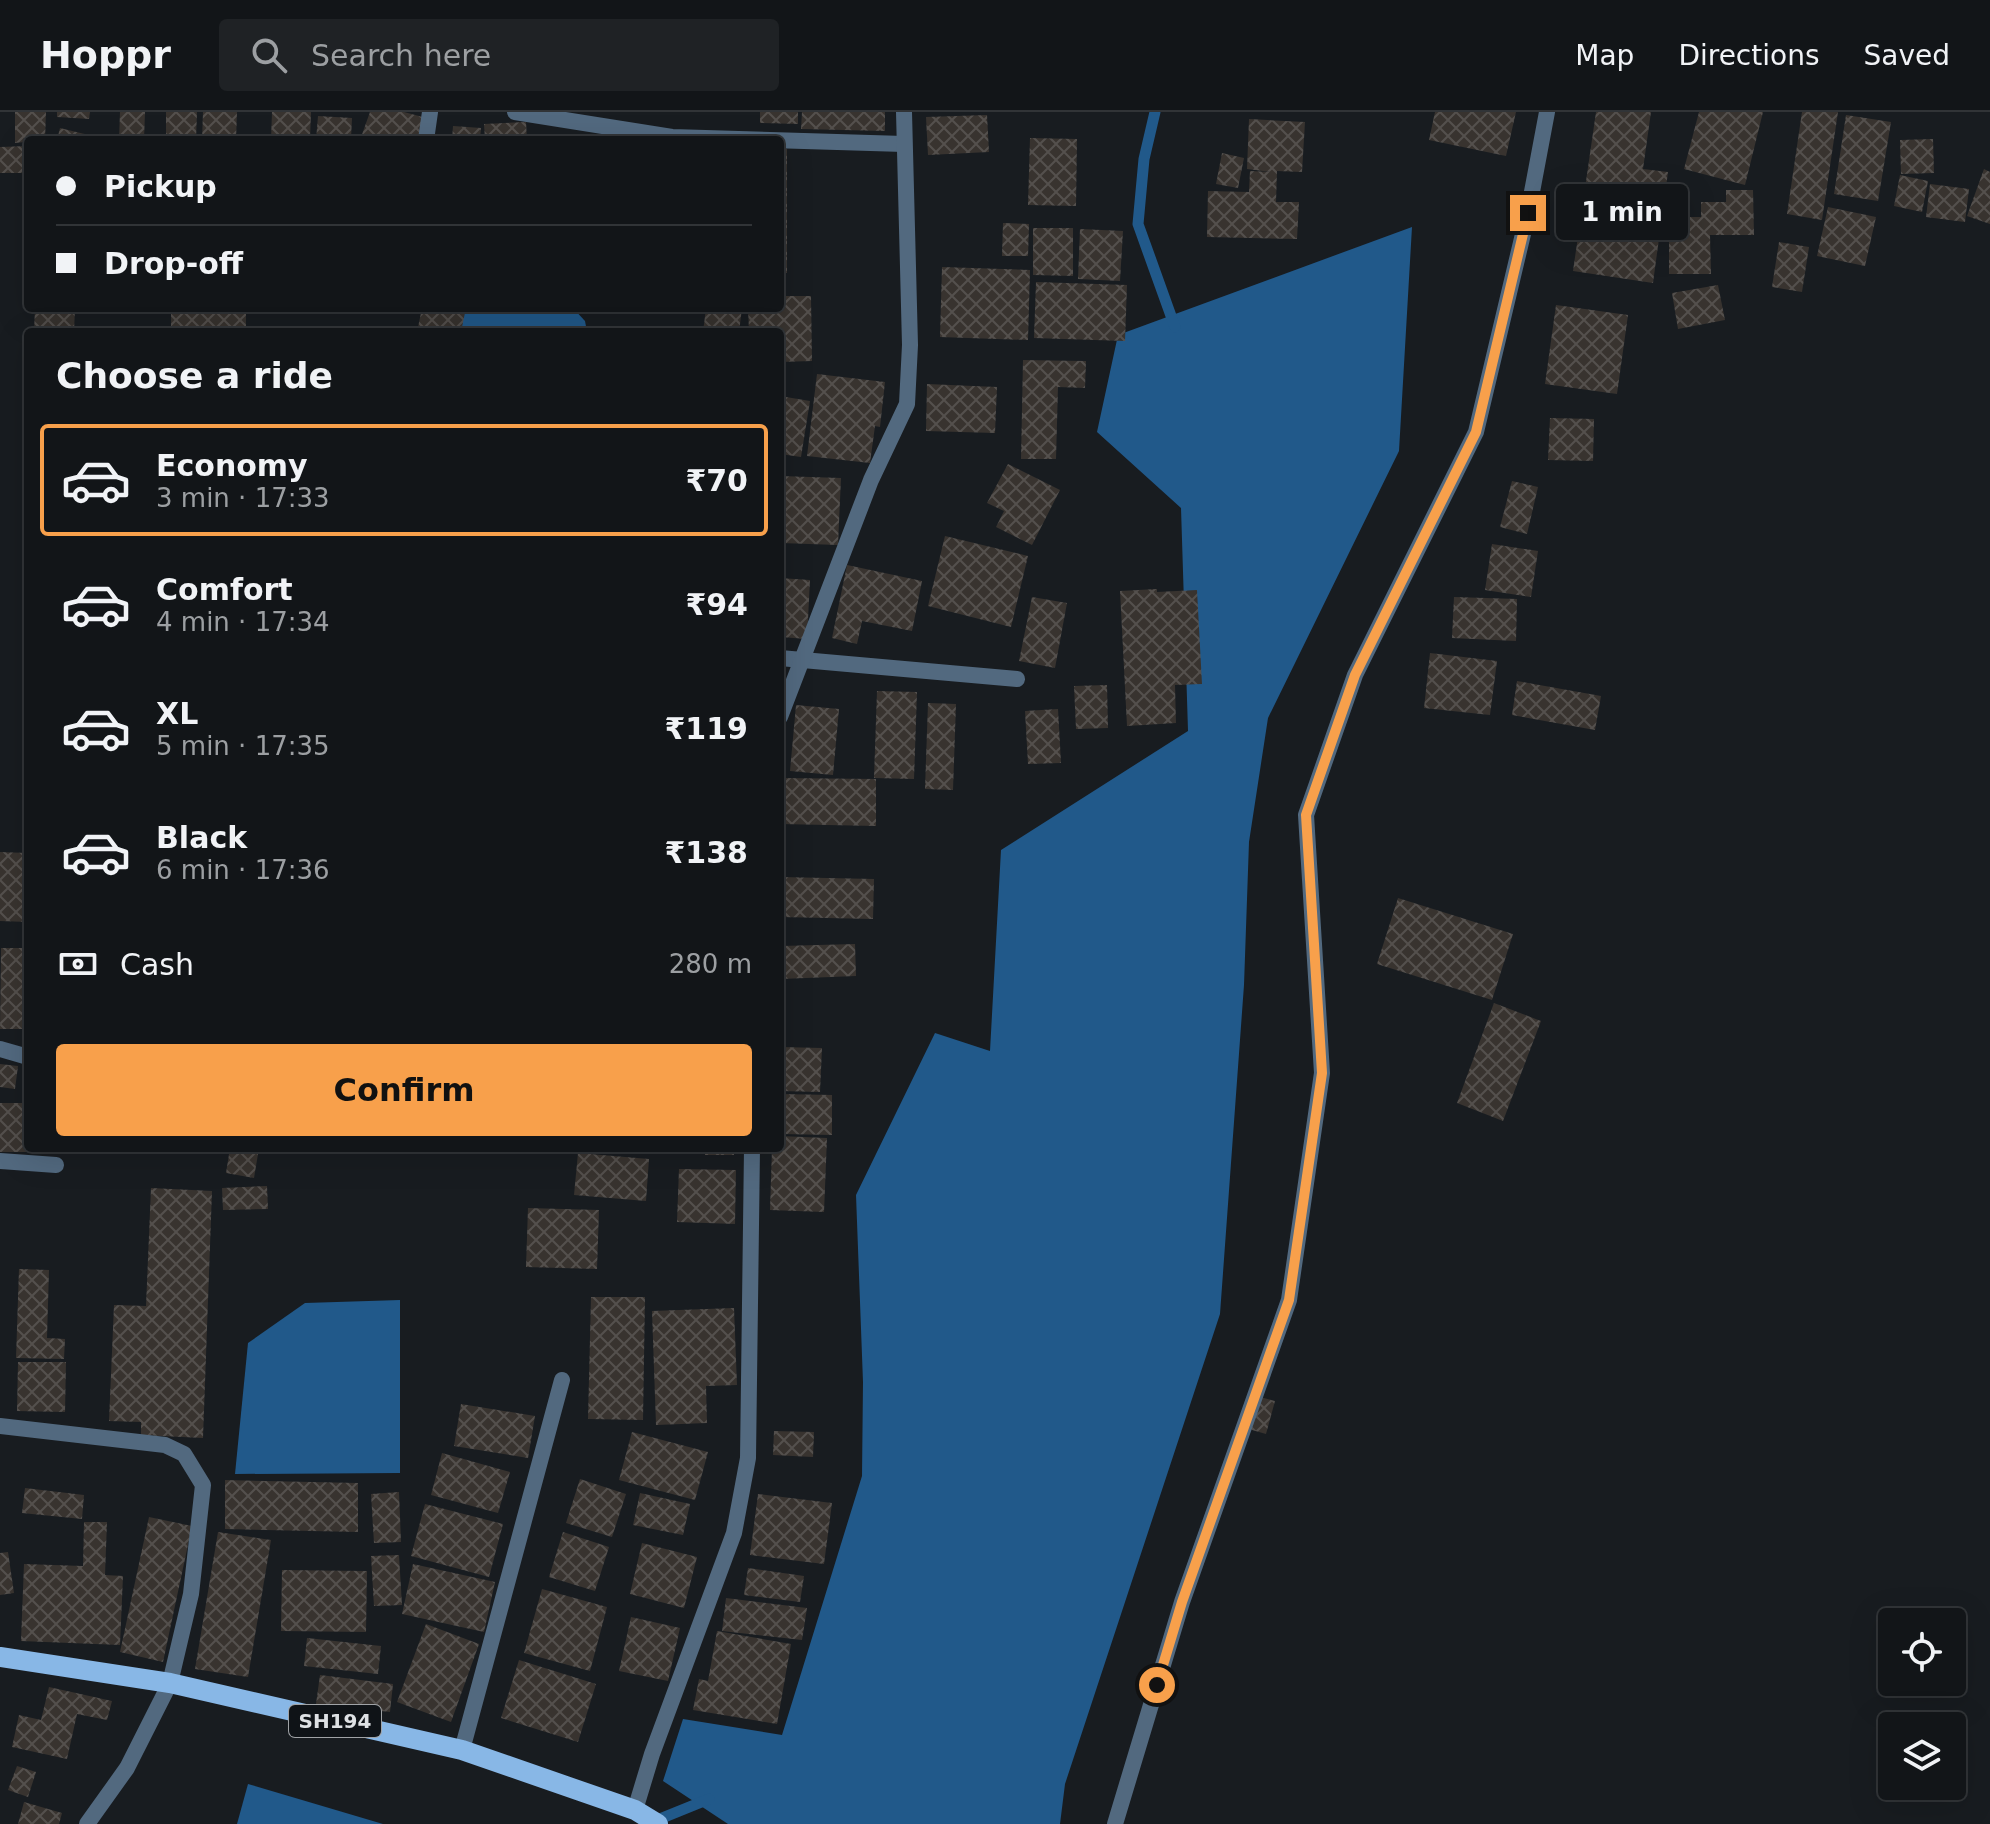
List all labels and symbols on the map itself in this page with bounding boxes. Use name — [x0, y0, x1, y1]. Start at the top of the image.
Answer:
callout: 1 min — [1556, 185, 1688, 241]
route end — [1510, 195, 1546, 231]
route start — [1139, 1667, 1175, 1703]
road number: SH194 — [289, 1705, 381, 1737]

